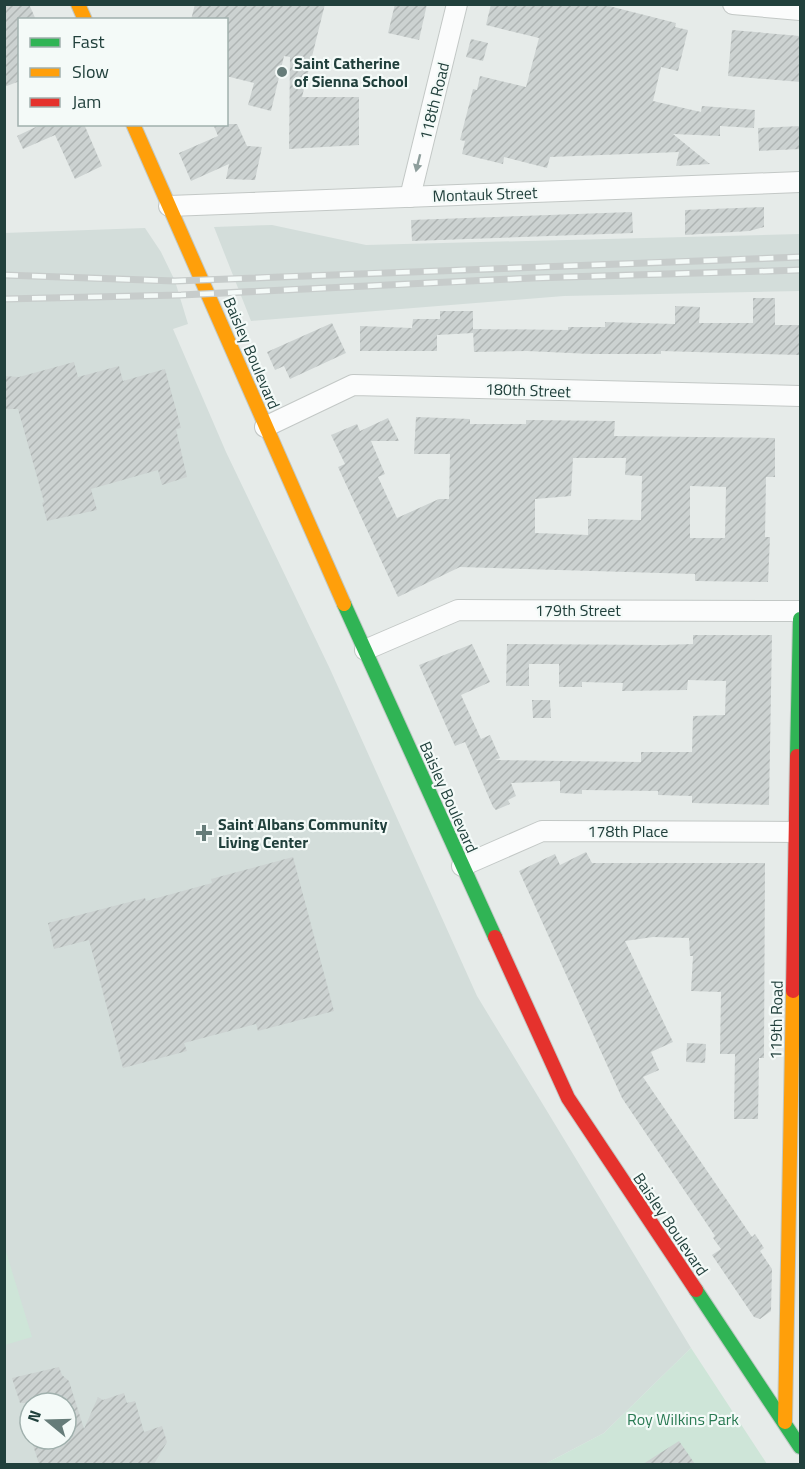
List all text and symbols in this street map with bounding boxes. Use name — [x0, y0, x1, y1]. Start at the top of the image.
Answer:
legend — [18, 18, 228, 126]
text: Fast — [72, 28, 105, 55]
place label: Saint Catherine of Sienna School — [294, 51, 408, 93]
text: Slow — [72, 58, 109, 85]
street label: 118th Road — [413, 60, 455, 142]
marker: Saint Catherine of Sienna School — [275, 65, 289, 79]
text: Jam — [72, 88, 101, 115]
one-way arrow — [413, 154, 423, 173]
street label: Montauk Street — [432, 180, 538, 208]
street label: Baisley Boulevard — [218, 293, 286, 413]
street label: 180th Street — [485, 377, 572, 404]
street label: 179th Street — [535, 598, 621, 622]
street label: Baisley Boulevard — [414, 738, 484, 856]
place label: Saint Albans Community Living Center — [218, 812, 388, 854]
street label: 178th Place — [588, 819, 668, 843]
marker: Saint Albans Community Living Center — [195, 824, 213, 842]
street label: 119th Road — [763, 980, 789, 1060]
street label: Baisley Boulevard — [628, 1168, 714, 1280]
north arrow — [18, 1391, 78, 1451]
text: N — [21, 1407, 47, 1425]
park label: Roy Wilkins Park — [627, 1407, 739, 1431]

